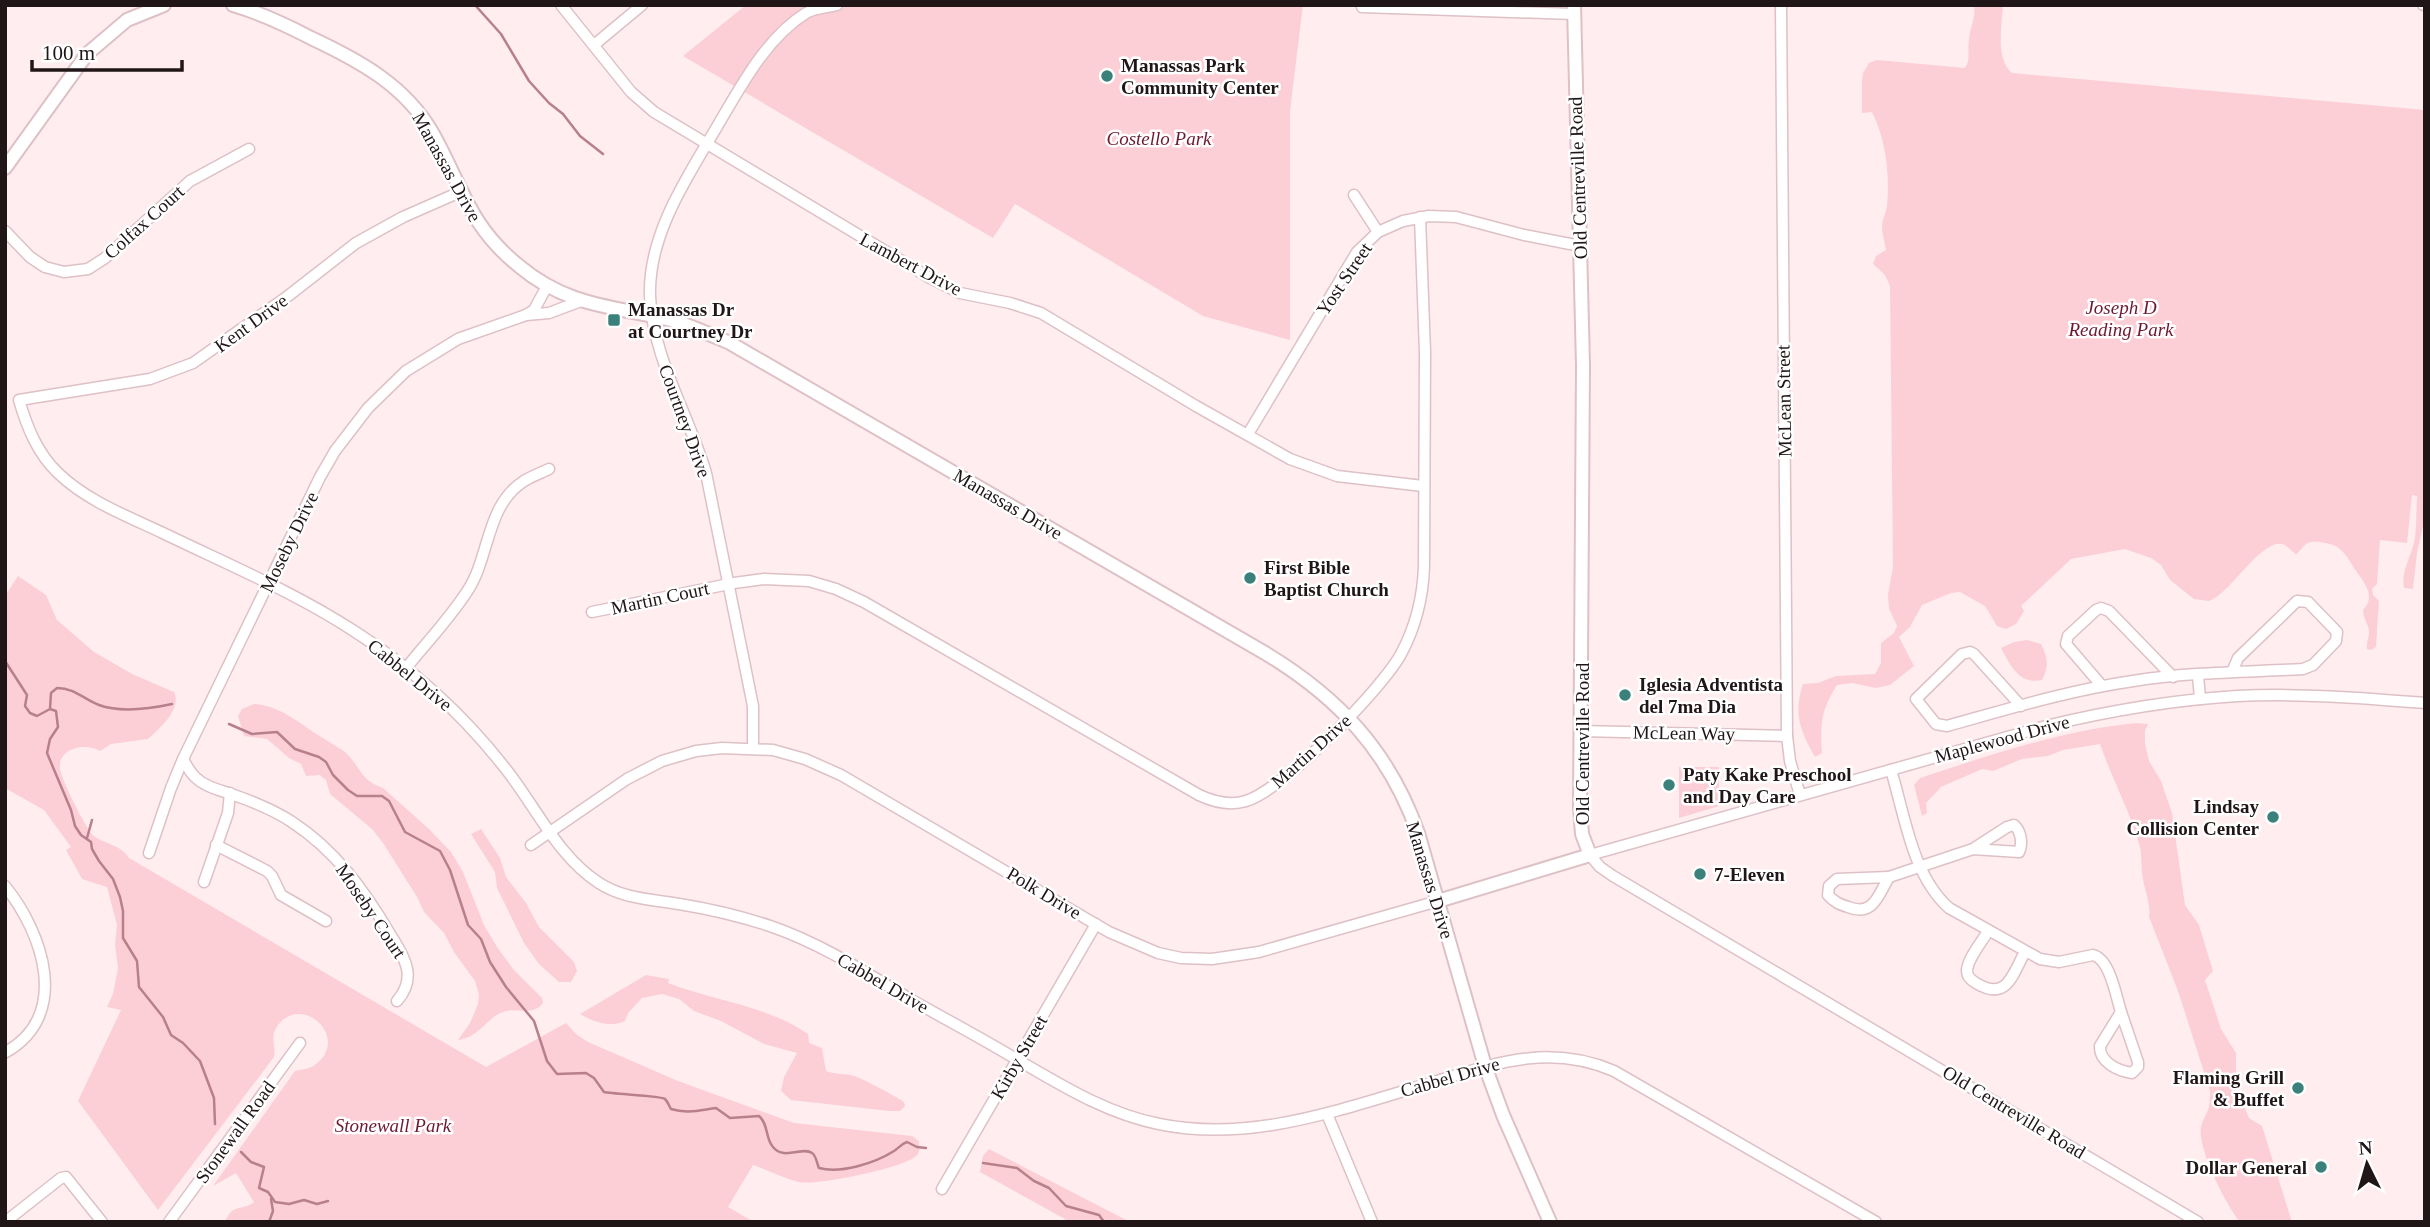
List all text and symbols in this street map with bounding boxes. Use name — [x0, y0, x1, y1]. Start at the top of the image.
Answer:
scale bar — [32, 28, 182, 72]
text: 100 m — [42, 41, 95, 65]
place label: Manassas Park Community Center — [1121, 55, 1279, 98]
marker: Manassas Park Community Center — [1099, 68, 1115, 84]
street label: Old Centreville Road — [1565, 96, 1591, 260]
street label: Manassas Drive — [408, 109, 486, 225]
park label: Costello Park — [1106, 128, 1212, 149]
street label: Colfax Court — [100, 180, 189, 263]
street label: Lambert Drive — [856, 228, 966, 300]
street label: Yost Street — [1312, 238, 1376, 319]
street label: Kent Drive — [210, 290, 292, 356]
park label: Joseph D Reading Park — [2067, 297, 2174, 340]
place label: Manassas Dr at Courtney Dr — [628, 299, 753, 342]
marker: Manassas Dr at Courtney Dr — [606, 312, 622, 328]
street label: McLean Street — [1773, 344, 1795, 457]
street label: Courtney Drive — [655, 362, 715, 480]
street label: Manassas Drive — [950, 464, 1066, 544]
street label: Moseby Drive — [256, 488, 322, 596]
place label: First Bible Baptist Church — [1264, 557, 1389, 600]
marker: First Bible Baptist Church — [1242, 570, 1258, 586]
street label: Martin Court — [609, 577, 712, 619]
street label: Cabbel Drive — [364, 635, 456, 715]
street label: Old Centreville Road — [1572, 662, 1593, 825]
place label: Iglesia Adventista del 7ma Dia — [1639, 674, 1784, 717]
marker: Iglesia Adventista del 7ma Dia — [1617, 687, 1633, 703]
street label: Martin Drive — [1267, 710, 1355, 792]
street label: Maplewood Drive — [1932, 711, 2072, 767]
street label: McLean Way — [1633, 722, 1736, 744]
place label: Paty Kake Preschool and Day Care — [1683, 764, 1852, 807]
marker: Paty Kake Preschool and Day Care — [1661, 777, 1677, 793]
place label: Lindsay Collision Center — [2127, 796, 2260, 839]
marker: Lindsay Collision Center — [2265, 809, 2281, 825]
street label: Manassas Drive — [1402, 819, 1458, 941]
street label: Moseby Court — [332, 860, 411, 963]
street label: Polk Drive — [1003, 863, 1085, 923]
place label: 7-Eleven — [1714, 864, 1785, 885]
marker: 7-Eleven — [1692, 866, 1708, 882]
street label: Cabbel Drive — [834, 948, 932, 1018]
street label: Kirby Street — [987, 1011, 1052, 1103]
street label: Cabbel Drive — [1398, 1053, 1502, 1101]
street label: Old Centreville Road — [1939, 1061, 2089, 1163]
place label: Flaming Grill & Buffet — [2173, 1067, 2285, 1110]
street label: Stonewall Road — [191, 1077, 279, 1187]
marker: Flaming Grill & Buffet — [2290, 1080, 2306, 1096]
park label: Stonewall Park — [335, 1115, 452, 1136]
north arrow — [2332, 1129, 2402, 1199]
text: N — [2358, 1136, 2374, 1159]
place label: Dollar General — [2185, 1157, 2307, 1178]
marker: Dollar General — [2313, 1159, 2329, 1175]

